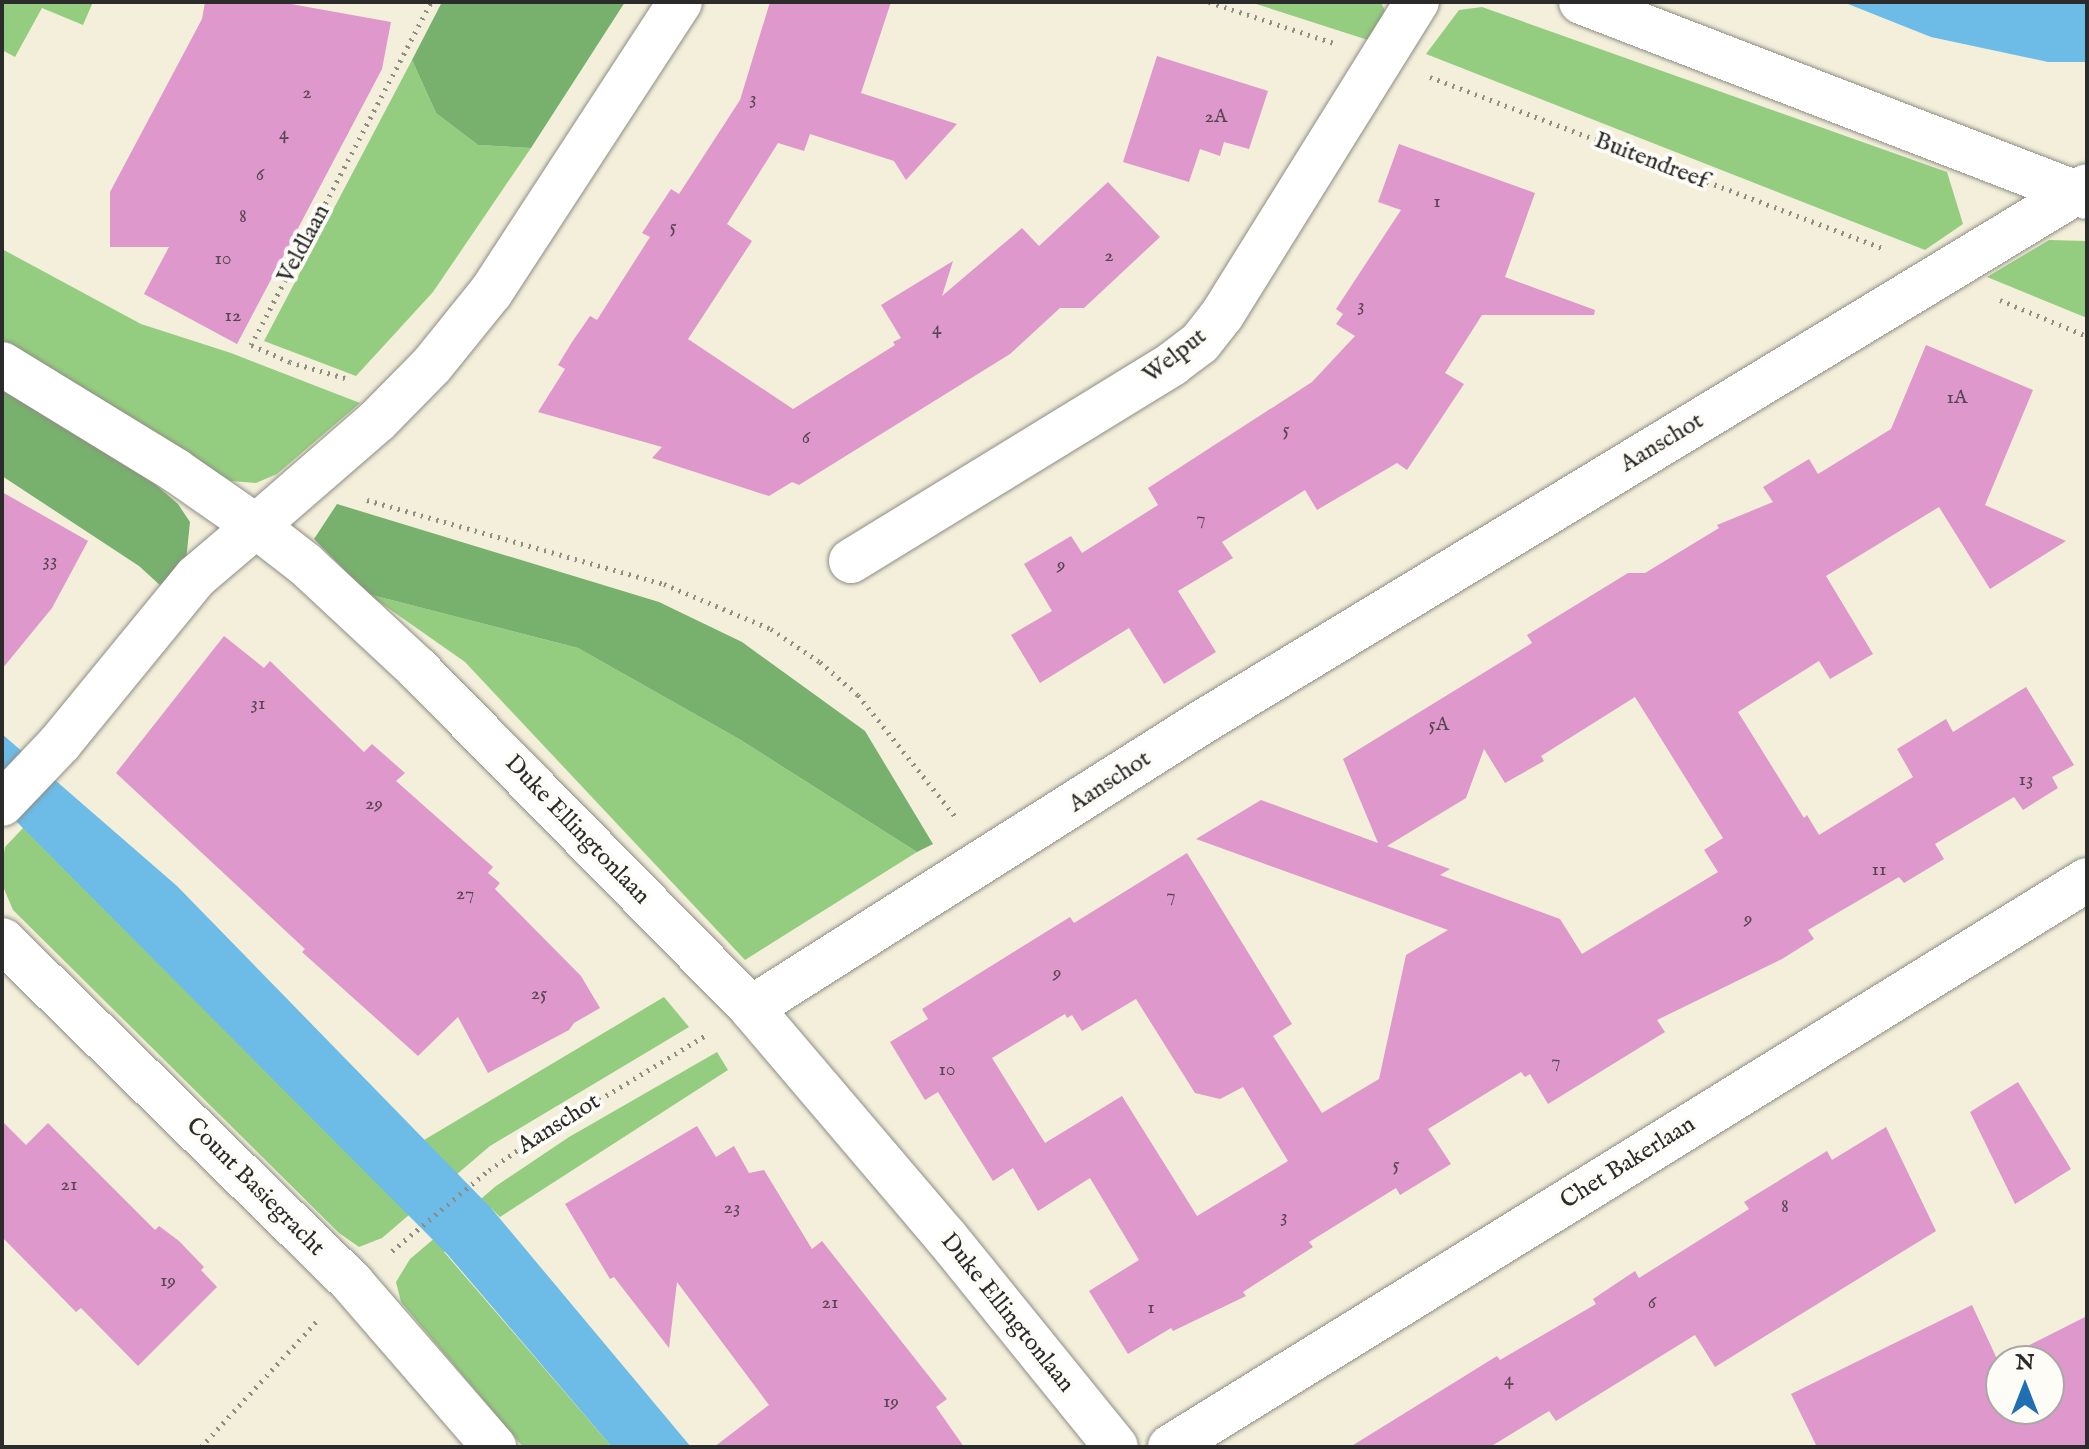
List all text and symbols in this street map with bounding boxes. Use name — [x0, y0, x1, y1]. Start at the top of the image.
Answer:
house number: 2 — [302, 80, 312, 104]
house number: 3 — [749, 86, 757, 110]
house number: 2A — [1205, 104, 1227, 128]
house number: 4 — [279, 121, 289, 145]
street label: Buitendreef — [1590, 126, 1712, 196]
house number: 6 — [256, 162, 264, 186]
house number: 1 — [1433, 189, 1441, 213]
street label: Veldlaan — [271, 200, 337, 288]
house number: 8 — [239, 204, 247, 228]
house number: 5 — [669, 214, 677, 238]
house number: 2 — [1104, 243, 1114, 267]
house number: 10 — [214, 246, 232, 270]
house number: 3 — [1357, 293, 1365, 317]
house number: 12 — [225, 303, 241, 327]
house number: 4 — [932, 316, 942, 340]
street label: Welput — [1137, 322, 1213, 390]
house number: 1A — [1947, 385, 1967, 409]
street label: Aanschot — [1615, 407, 1709, 479]
house number: 5 — [1282, 417, 1290, 441]
house number: 6 — [802, 425, 810, 449]
house number: 7 — [1196, 506, 1206, 530]
house number: 33 — [43, 548, 57, 572]
house number: 9 — [1057, 552, 1065, 576]
house number: 31 — [251, 691, 265, 715]
house number: 5A — [1429, 712, 1449, 736]
street label: Aanschot — [1064, 745, 1156, 819]
street label: Duke Ellingtonlaan — [498, 749, 656, 911]
house number: 13 — [2019, 767, 2033, 791]
house number: 29 — [365, 791, 383, 815]
house number: 11 — [1872, 857, 1886, 881]
house number: 27 — [456, 881, 474, 905]
house number: 7 — [1166, 883, 1176, 907]
house number: 9 — [1744, 906, 1752, 930]
house number: 9 — [1053, 960, 1061, 984]
house number: 25 — [531, 981, 547, 1005]
house number: 7 — [1551, 1049, 1561, 1073]
house number: 10 — [938, 1057, 956, 1081]
street label: Aanschot — [512, 1087, 606, 1161]
street label: Chet Bakerlaan — [1555, 1110, 1701, 1216]
street label: Count Basiegracht — [180, 1112, 330, 1262]
house number: 5 — [1392, 1152, 1400, 1176]
house number: 21 — [61, 1172, 77, 1196]
house number: 8 — [1781, 1194, 1789, 1218]
house number: 23 — [724, 1195, 740, 1219]
house number: 3 — [1280, 1204, 1288, 1228]
street label: Duke Ellingtonlaan — [934, 1228, 1080, 1398]
house number: 19 — [160, 1268, 176, 1292]
house number: 21 — [822, 1290, 838, 1314]
house number: 6 — [1648, 1290, 1656, 1314]
house number: 1 — [1147, 1295, 1155, 1319]
north arrow — [1985, 1345, 2065, 1425]
text: N — [2015, 1349, 2035, 1377]
house number: 4 — [1504, 1367, 1514, 1391]
house number: 19 — [883, 1389, 899, 1413]

